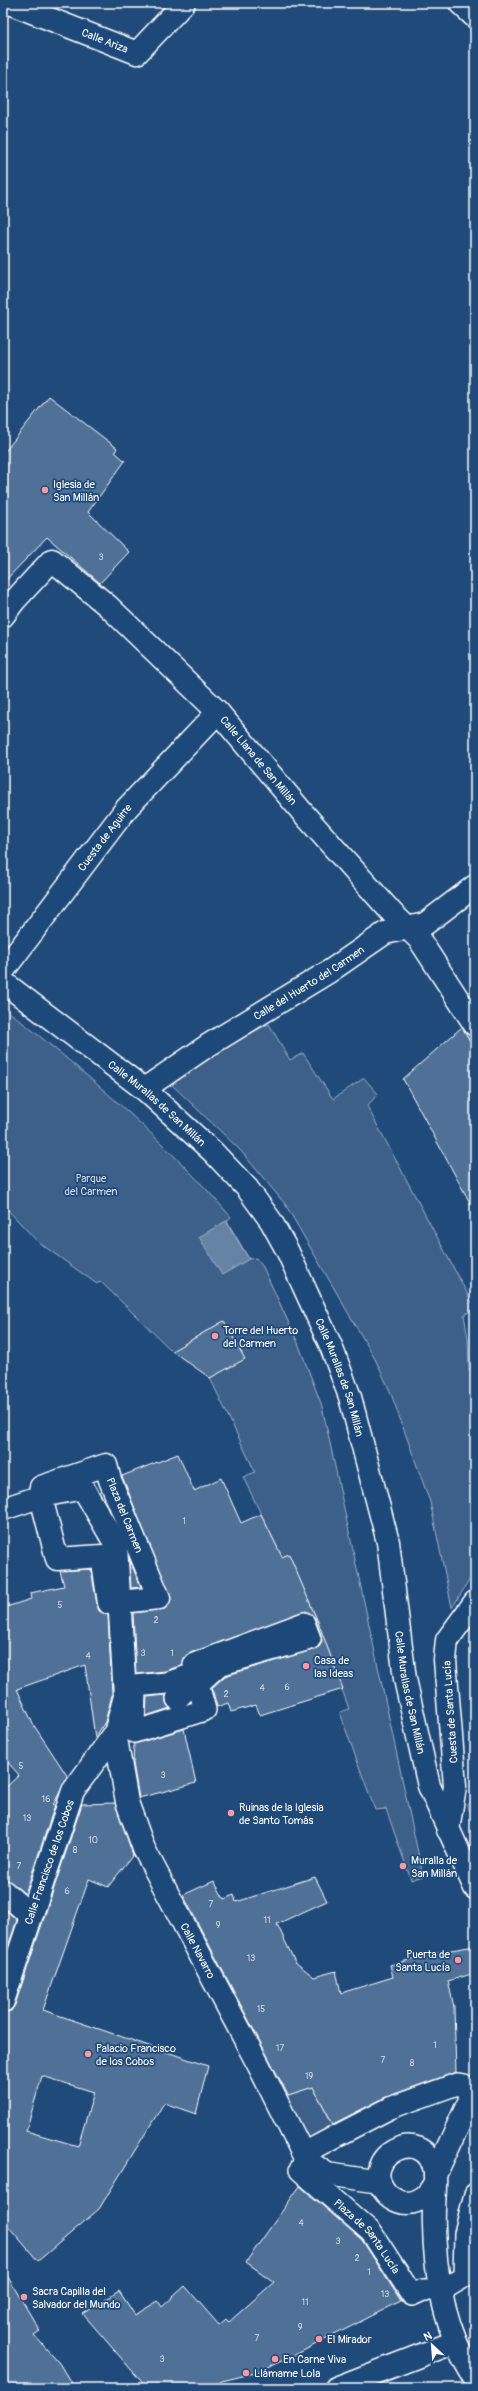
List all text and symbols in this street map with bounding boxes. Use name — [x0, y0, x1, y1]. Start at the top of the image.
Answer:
street label: Calle Ariza — [80, 26, 130, 56]
place label: Iglesia de San Millán — [53, 478, 99, 504]
marker: Iglesia de San Millán — [40, 485, 50, 495]
house number: 3 — [98, 552, 104, 563]
street label: Calle Llana de San Millán — [217, 714, 299, 808]
street label: Cuesta de Aguirre — [75, 801, 135, 874]
street label: Calle del Huerto del Carmen — [251, 943, 367, 1023]
street label: Calle Murallas de San Millán — [105, 1058, 208, 1149]
park label: Parque del Carmen — [65, 1172, 117, 1198]
street label: Calle Murallas de San Millán — [312, 1316, 366, 1438]
place label: Torre del Huerto del Carmen — [223, 1324, 298, 1350]
marker: Torre del Huerto del Carmen — [210, 1331, 220, 1341]
street label: Plaza del Carmen — [104, 1476, 146, 1555]
house number: 1 — [182, 1516, 186, 1527]
house number: 5 — [58, 1600, 63, 1611]
house number: 2 — [153, 1615, 159, 1626]
street label: Calle Murallas de San Millán — [392, 1630, 428, 1755]
house number: 3 — [140, 1648, 146, 1659]
house number: 1 — [170, 1648, 174, 1659]
house number: 4 — [85, 1651, 91, 1662]
place label: Casa de las Ideas — [314, 1654, 353, 1680]
street label: Cuesta de Santa Lucía — [440, 1660, 461, 1764]
marker: Casa de las Ideas — [301, 1661, 311, 1671]
house number: 6 — [284, 1682, 290, 1693]
house number: 4 — [259, 1683, 265, 1694]
house number: 2 — [223, 1689, 229, 1700]
house number: 5 — [19, 1761, 24, 1772]
house number: 3 — [160, 1770, 166, 1781]
house number: 16 — [42, 1794, 50, 1805]
street label: Calle Francisco de los Cobos — [22, 1798, 77, 1926]
place label: Ruinas de la Iglesia de Santo Tomás — [239, 1801, 324, 1827]
marker: Ruinas de la Iglesia de Santo Tomás — [226, 1808, 236, 1818]
house number: 13 — [23, 1813, 31, 1824]
house number: 10 — [88, 1835, 98, 1846]
house number: 8 — [73, 1845, 78, 1856]
place label: Muralla de San Millán — [411, 1854, 458, 1880]
house number: 7 — [17, 1861, 22, 1872]
marker: Muralla de San Millán — [398, 1861, 408, 1871]
house number: 6 — [64, 1886, 70, 1897]
house number: 7 — [209, 1899, 214, 1910]
house number: 11 — [263, 1915, 271, 1926]
house number: 9 — [216, 1920, 221, 1931]
street label: Calle Navarro — [177, 1921, 218, 1981]
place label: Puerta de Santa Lucía — [395, 1948, 451, 1974]
house number: 13 — [247, 1953, 255, 1964]
marker: Puerta de Santa Lucía — [453, 1955, 463, 1965]
house number: 15 — [257, 2004, 265, 2015]
house number: 1 — [433, 2040, 437, 2051]
place label: Palacio Francisco de los Cobos — [96, 2042, 176, 2068]
house number: 17 — [276, 2043, 284, 2054]
marker: Palacio Francisco de los Cobos — [83, 2049, 93, 2059]
house number: 7 — [381, 2055, 386, 2066]
house number: 8 — [410, 2058, 415, 2069]
house number: 19 — [305, 2071, 313, 2082]
street label: Plaza de Santa Lucía — [331, 2196, 402, 2276]
house number: 4 — [298, 2218, 304, 2229]
house number: 3 — [335, 2236, 341, 2247]
house number: 2 — [354, 2253, 360, 2264]
house number: 1 — [367, 2267, 371, 2278]
place label: Sacra Capilla del Salvador del Mundo — [32, 2285, 120, 2311]
house number: 13 — [381, 2289, 389, 2300]
marker: Sacra Capilla del Salvador del Mundo — [19, 2292, 29, 2302]
house number: 11 — [301, 2297, 309, 2308]
house number: 9 — [298, 2322, 303, 2333]
north arrow — [412, 2325, 452, 2365]
text: N — [422, 2329, 435, 2344]
house number: 7 — [255, 2333, 260, 2344]
place label: El Mirador — [327, 2333, 372, 2346]
marker: El Mirador — [314, 2334, 324, 2344]
place label: En Carne Viva — [283, 2353, 346, 2366]
house number: 3 — [159, 2354, 165, 2365]
marker: En Carne Viva — [270, 2354, 280, 2364]
place label: Llámame Lola — [254, 2367, 320, 2380]
marker: Llámame Lola — [241, 2368, 251, 2378]

